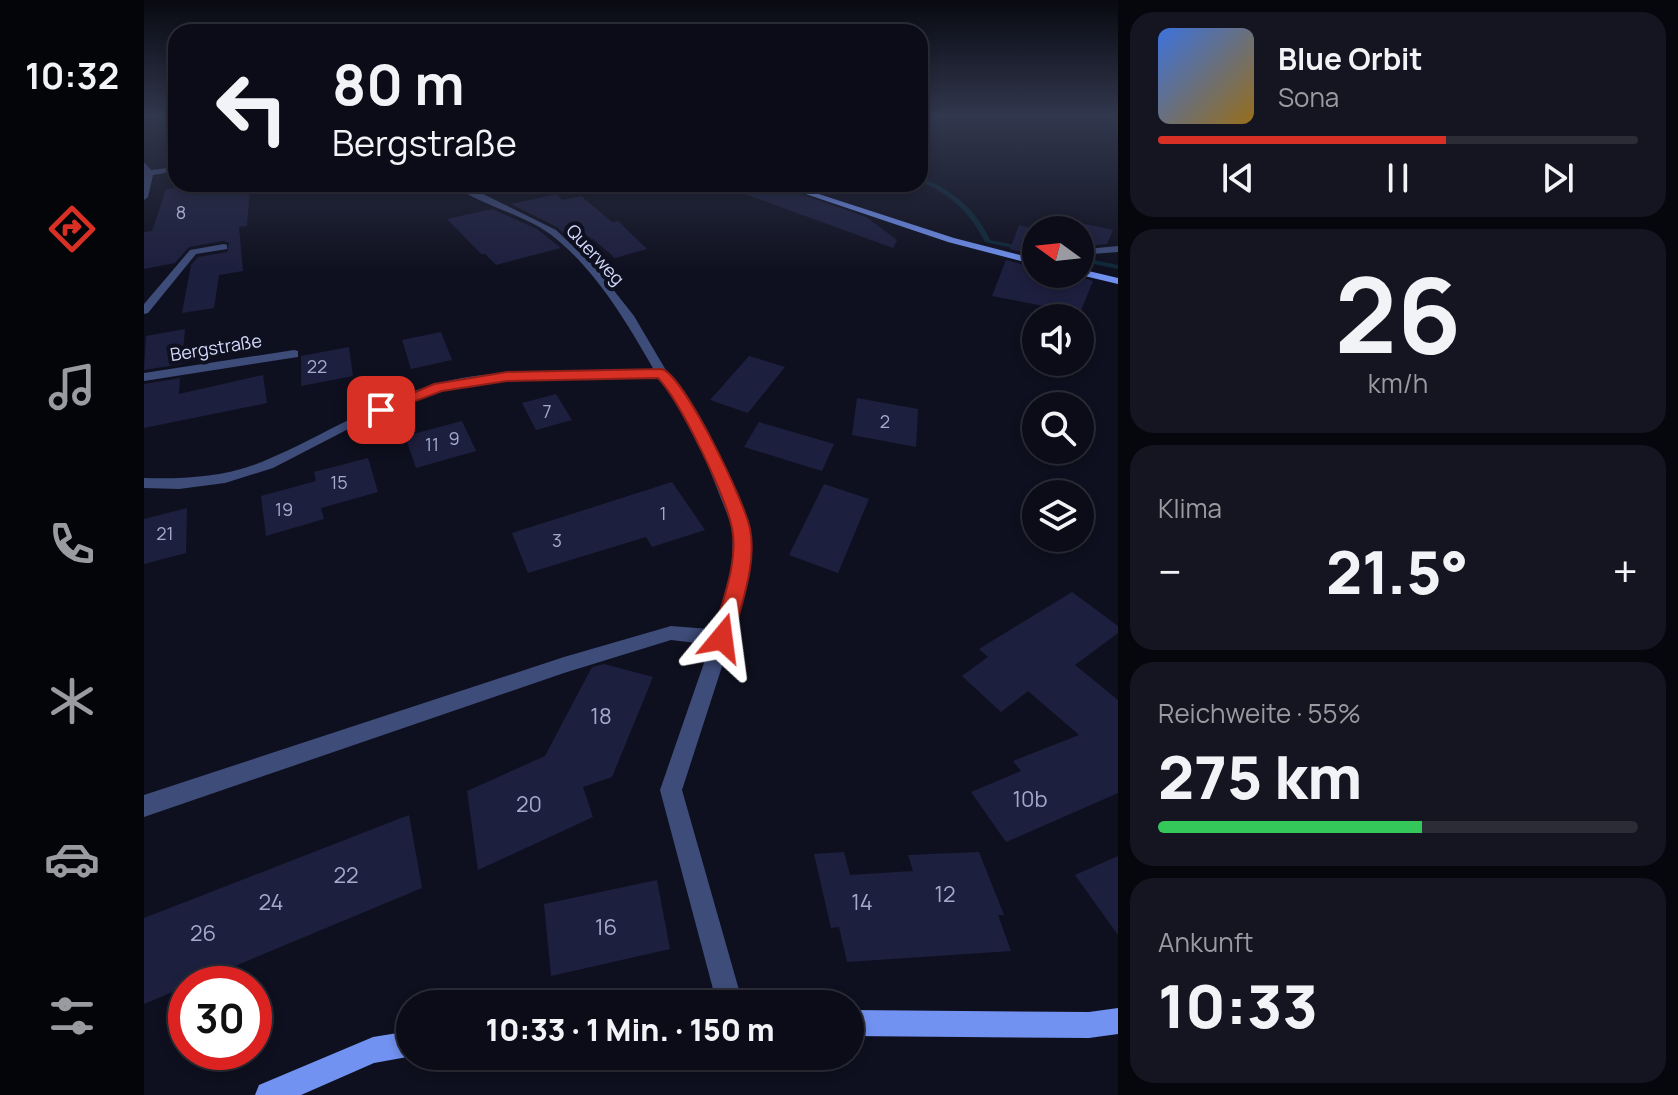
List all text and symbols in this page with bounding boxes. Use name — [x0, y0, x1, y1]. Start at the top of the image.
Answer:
text: Blue Orbit — [1278, 38, 1423, 79]
text: 80 m — [332, 45, 465, 122]
text: 10:32 — [25, 51, 119, 100]
icon: left — [200, 56, 304, 160]
text: Sona — [1278, 79, 1339, 115]
text: Bergstraße — [332, 118, 517, 167]
icon: previous — [1216, 156, 1260, 200]
icon: pause — [1376, 156, 1420, 200]
icon: next — [1536, 156, 1580, 200]
house number: 8 — [176, 200, 186, 224]
icon: directions — [44, 201, 100, 257]
north arrow — [1022, 216, 1094, 288]
map controls — [1022, 216, 1094, 552]
street label: Querweg — [561, 219, 630, 290]
text: 26 — [1335, 242, 1461, 384]
button: sound — [1022, 304, 1094, 376]
street label: Bergstraße — [168, 328, 263, 366]
house number: 22 — [307, 354, 327, 378]
icon: music — [44, 359, 100, 415]
text: km/h — [1368, 365, 1428, 401]
pin — [347, 376, 415, 444]
icon: arrive — [359, 388, 403, 432]
button: search — [1022, 392, 1094, 464]
house number: 7 — [542, 399, 552, 423]
house number: 2 — [880, 409, 890, 433]
house number: 9 — [448, 426, 460, 450]
house number: 11 — [425, 432, 439, 456]
house number: 15 — [330, 470, 348, 494]
button: layers — [1022, 480, 1094, 552]
text: Klima — [1158, 490, 1222, 526]
house number: 19 — [275, 497, 293, 521]
house number: 1 — [659, 501, 667, 525]
icon: phone — [44, 516, 100, 572]
house number: 21 — [156, 521, 174, 545]
house number: 3 — [552, 528, 562, 552]
text: 21.5° — [1326, 530, 1469, 612]
text: − — [1158, 541, 1182, 601]
text: + — [1613, 541, 1638, 601]
position arrow — [680, 596, 764, 680]
icon: climate — [44, 673, 100, 729]
text: Reichweite · 55% — [1158, 695, 1361, 731]
house number: 18 — [590, 701, 612, 731]
text: 275 km — [1158, 735, 1362, 817]
house number: 10b — [1012, 784, 1048, 814]
house number: 20 — [516, 789, 542, 819]
icon: car — [44, 831, 100, 887]
house number: 22 — [333, 860, 359, 890]
house number: 12 — [934, 879, 956, 909]
house number: 24 — [258, 887, 284, 917]
house number: 14 — [851, 887, 873, 917]
house number: 16 — [595, 912, 617, 942]
house number: 26 — [190, 918, 216, 948]
text: Ankunft — [1158, 924, 1253, 960]
text: 10:33 — [1158, 964, 1318, 1046]
speed limit sign: 30 — [168, 966, 272, 1070]
icon: filters — [44, 988, 100, 1044]
text: 10:33 · 1 Min. · 150 m — [486, 1009, 774, 1050]

